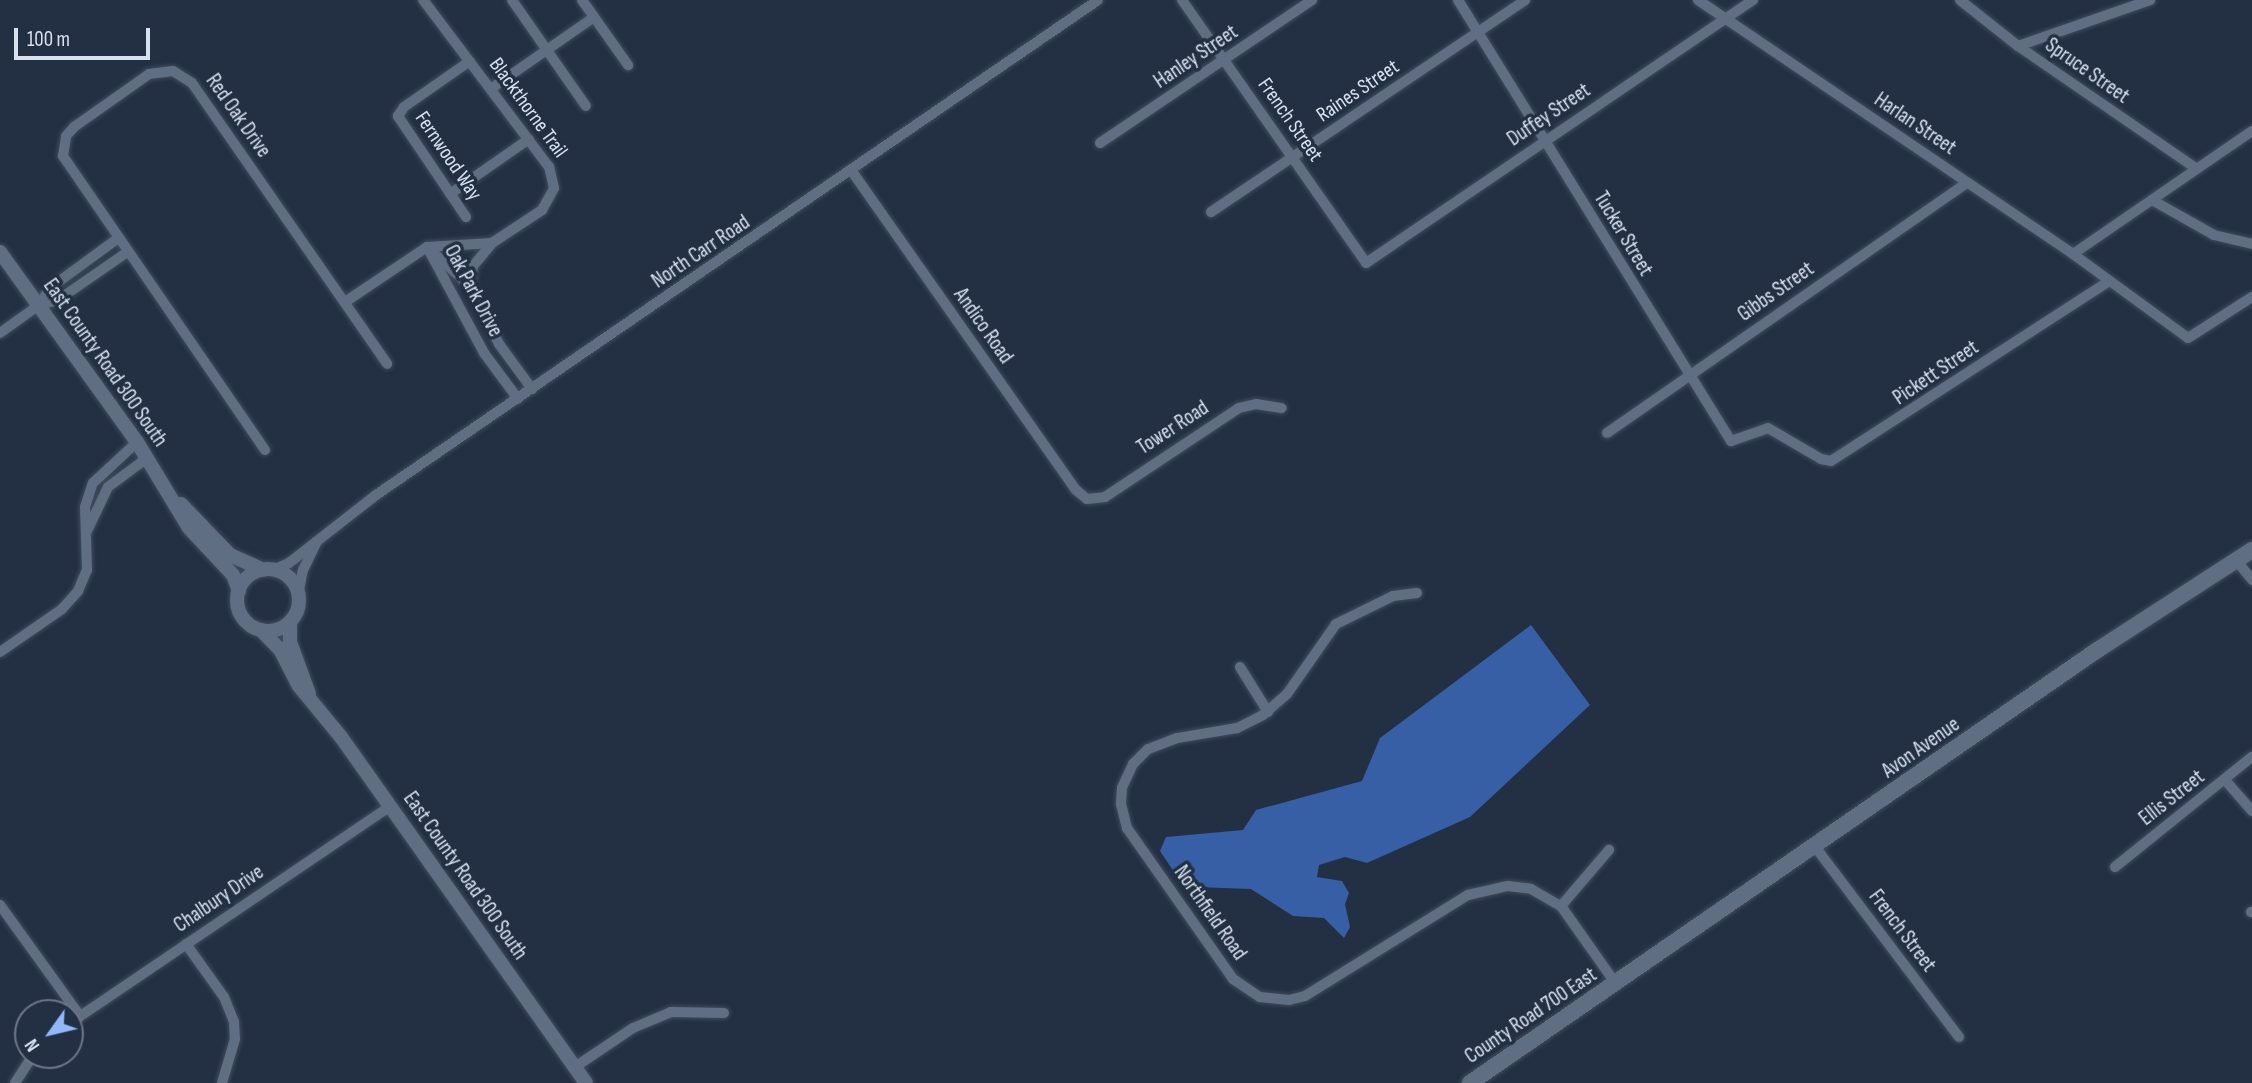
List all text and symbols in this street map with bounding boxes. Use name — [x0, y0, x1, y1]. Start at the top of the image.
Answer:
scale bar — [18, 14, 154, 58]
street label: Hanley Street — [1149, 20, 1243, 94]
text: 100 m — [27, 27, 70, 52]
street label: Spruce Street — [2040, 33, 2134, 109]
street label: Blackthorne Trail — [483, 53, 573, 163]
street label: Raines Street — [1312, 54, 1404, 128]
street label: Red Oak Drive — [200, 69, 276, 163]
street label: French Street — [1252, 73, 1328, 167]
street label: Duffey Street — [1503, 78, 1595, 152]
street label: Harlan Street — [1869, 87, 1961, 161]
street label: Fernwood Way — [409, 107, 487, 205]
street label: Tucker Street — [1588, 187, 1658, 281]
street label: North Carr Road — [647, 210, 755, 294]
street label: Oak Park Drive — [438, 241, 508, 341]
street label: Gibbs Street — [1733, 257, 1819, 327]
street label: East County Road 300 South — [38, 274, 172, 452]
street label: Andico Road — [948, 283, 1018, 369]
street label: Pickett Street — [1888, 335, 1984, 411]
street label: Tower Road — [1132, 396, 1214, 460]
street label: Avon Avenue — [1877, 712, 1965, 784]
street label: Ellis Street — [2134, 765, 2210, 831]
street label: East County Road 300 South — [398, 787, 532, 965]
street label: Chalbury Drive — [169, 860, 269, 938]
street label: Northfield Road — [1168, 861, 1252, 965]
street label: French Street — [1863, 885, 1941, 977]
street label: County Road 700 East — [1460, 963, 1602, 1069]
north arrow — [14, 999, 84, 1069]
text: N — [20, 1034, 45, 1056]

